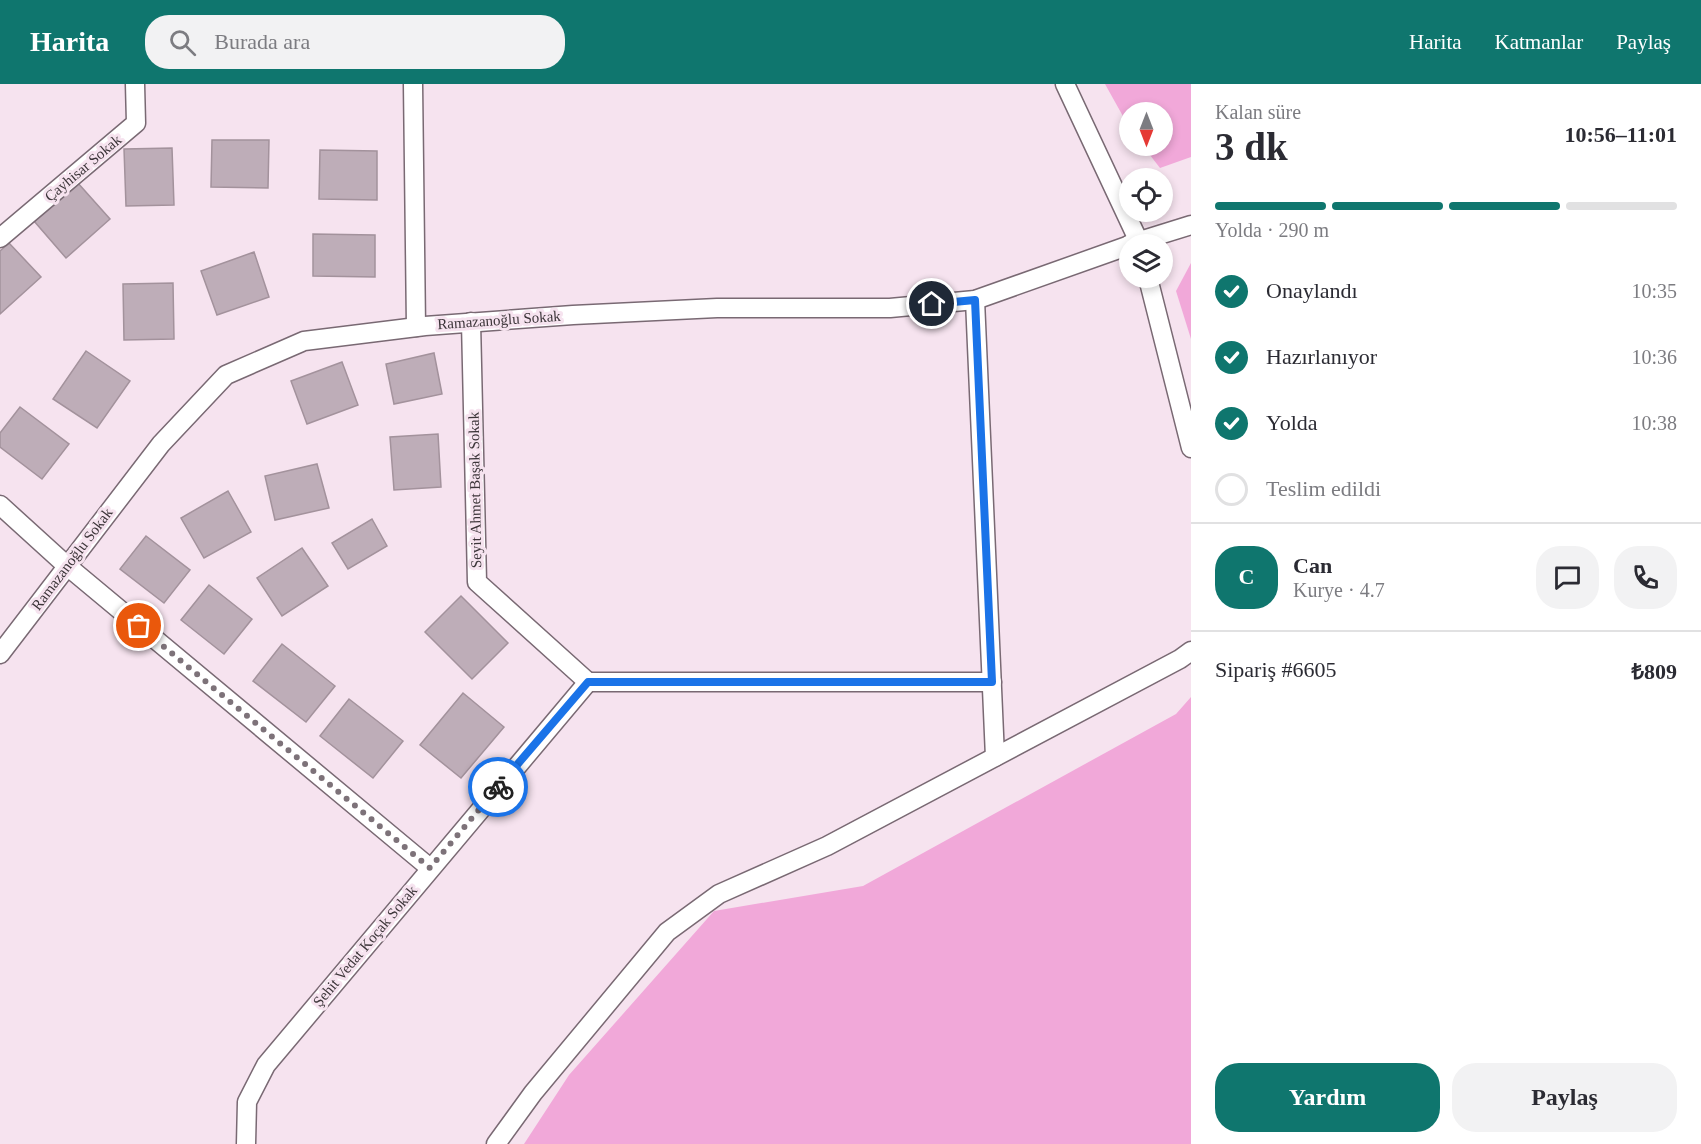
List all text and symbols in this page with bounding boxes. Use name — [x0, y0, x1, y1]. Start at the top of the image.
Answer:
search box — [145, 15, 565, 69]
text: Harita — [30, 26, 109, 57]
icon: search — [166, 26, 199, 59]
text: Burada ara — [214, 29, 310, 54]
text: Harita — [1409, 30, 1462, 54]
text: Katmanlar — [1495, 30, 1583, 54]
text: Paylaş — [1616, 30, 1671, 54]
text: Kalan süre — [1215, 101, 1301, 123]
north arrow — [1119, 102, 1173, 156]
map controls — [1119, 102, 1173, 288]
text: 10:56–11:01 — [1565, 122, 1677, 147]
text: 3 dk — [1215, 125, 1288, 168]
street label: Çayhisar Sokak — [42, 131, 125, 205]
button: locate — [1119, 168, 1173, 222]
text: Yolda · 290 m — [1215, 219, 1329, 241]
button: layers — [1119, 234, 1173, 288]
icon: check — [1215, 275, 1248, 308]
pin — [906, 278, 957, 329]
text: Onaylandı — [1266, 278, 1358, 303]
text: 10:35 — [1631, 280, 1677, 302]
icon: home — [915, 287, 948, 320]
street label: Ramazanoğlu Sokak — [437, 308, 562, 332]
icon: check — [1215, 341, 1248, 374]
text: Hazırlanıyor — [1266, 344, 1377, 369]
text: 10:36 — [1631, 346, 1677, 368]
icon: check — [1215, 407, 1248, 440]
text: Yolda — [1266, 410, 1318, 435]
street label: Seyit Ahmet Başak Sokak — [466, 411, 484, 568]
text: 10:38 — [1631, 412, 1677, 434]
text: Teslim edildi — [1266, 476, 1381, 501]
street label: Ramazanoğlu Sokak — [28, 504, 116, 613]
button: chat — [1536, 546, 1599, 609]
button: phone — [1614, 546, 1677, 609]
text: Can — [1293, 553, 1332, 578]
text: C — [1239, 564, 1254, 589]
text: Kurye · 4.7 — [1293, 579, 1385, 601]
pin — [113, 600, 164, 651]
icon: bag — [122, 609, 155, 642]
text: Sipariş #6605 — [1215, 657, 1337, 682]
text: ₺809 — [1631, 659, 1677, 684]
courier — [468, 757, 528, 817]
icon: bike — [482, 771, 515, 804]
street label: Şehit Vedat Koçak Sokak — [310, 882, 420, 1010]
button: Yardım — [1215, 1063, 1440, 1132]
button: Paylaş — [1452, 1063, 1677, 1132]

